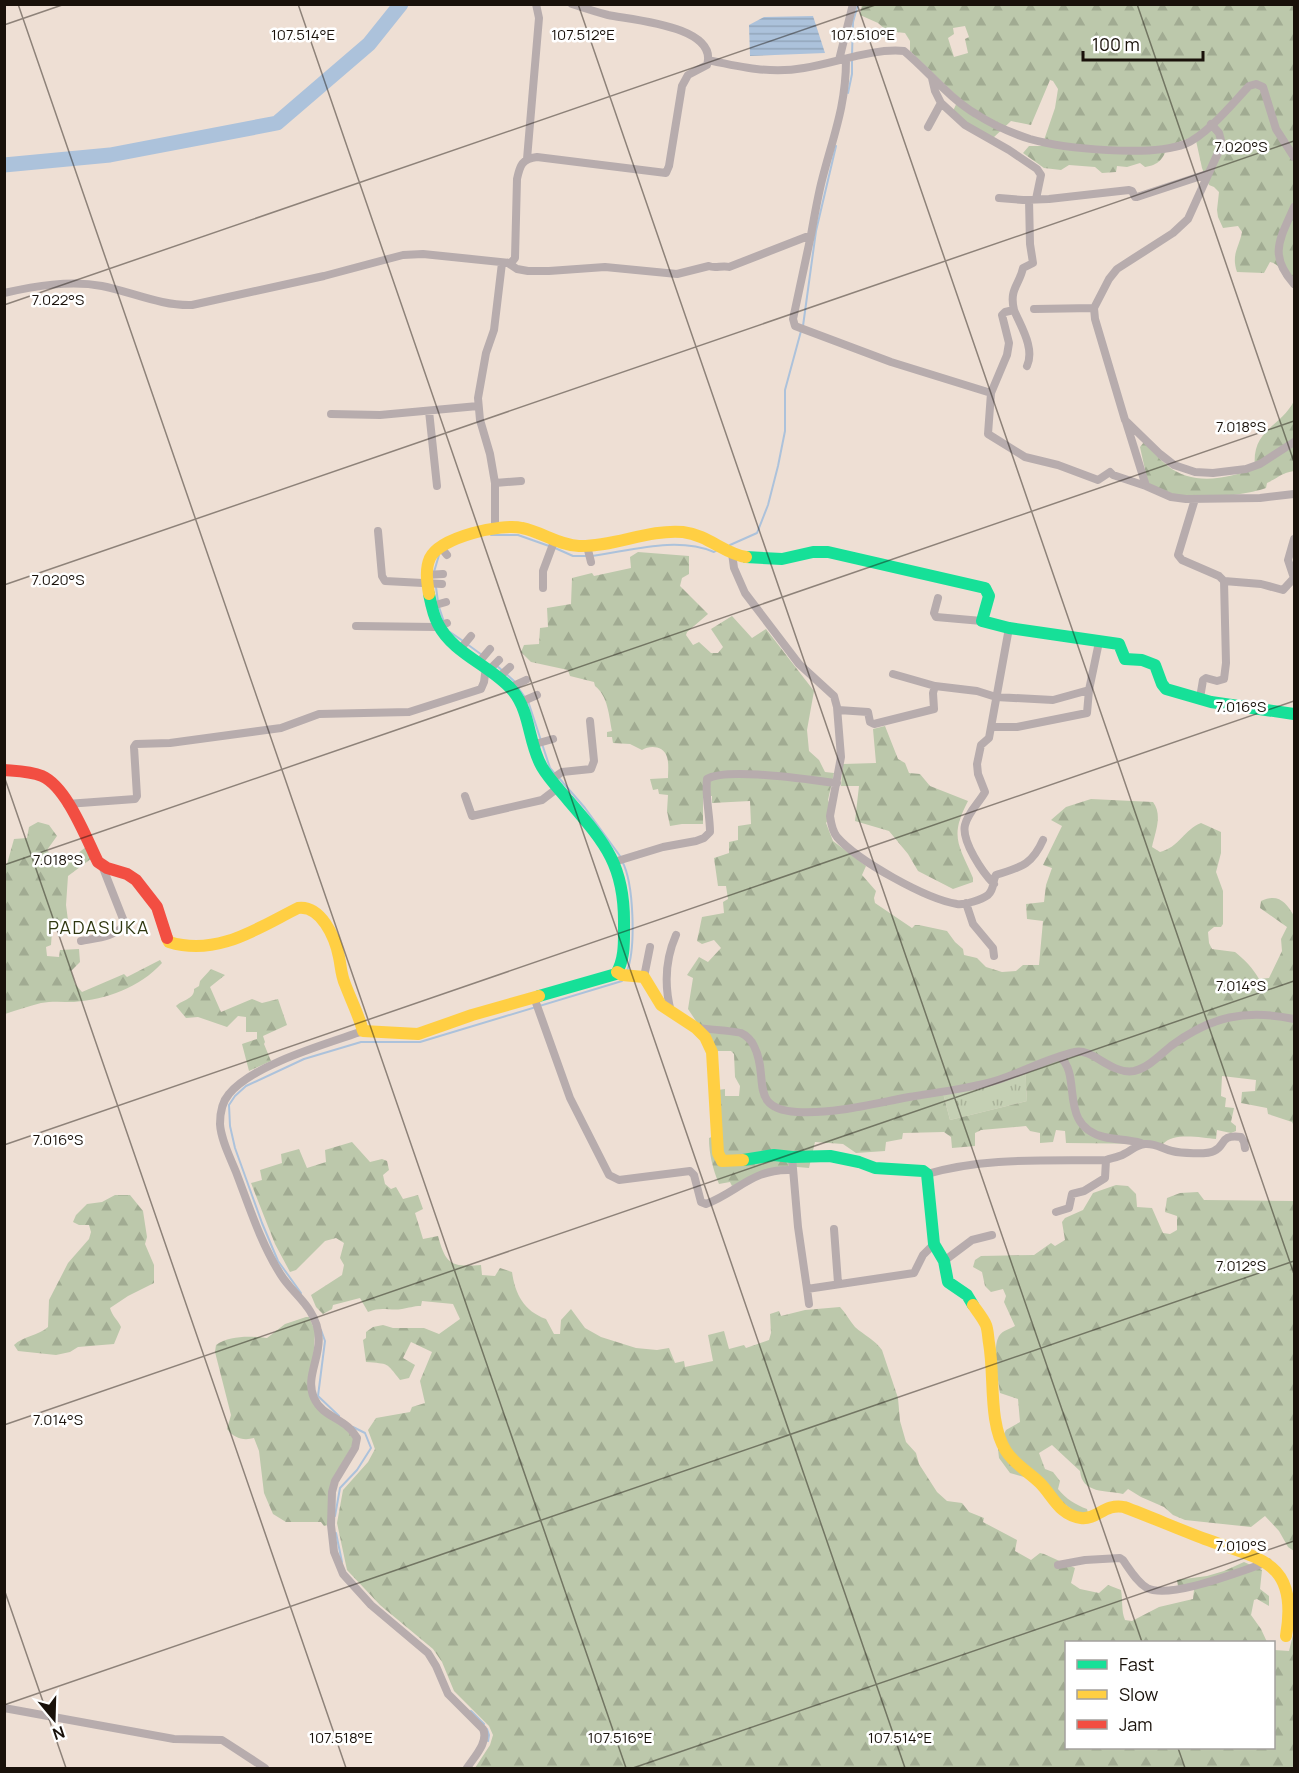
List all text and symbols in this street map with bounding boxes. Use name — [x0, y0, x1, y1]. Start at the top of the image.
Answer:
text: 107.514°E — [271, 24, 335, 45]
text: 107.512°E — [551, 24, 615, 45]
text: 107.510°E — [831, 24, 895, 45]
scale bar — [1083, 24, 1203, 62]
text: 100 m — [1092, 32, 1140, 56]
text: 7.020°S — [1214, 136, 1268, 157]
text: 7.022°S — [32, 289, 84, 310]
text: 7.018°S — [1216, 416, 1266, 437]
text: 7.020°S — [31, 569, 85, 590]
text: 7.016°S — [1216, 696, 1266, 717]
text: 7.018°S — [33, 849, 83, 870]
district label: PADASUKA — [48, 915, 150, 939]
text: 7.014°S — [1216, 975, 1266, 996]
text: 7.016°S — [33, 1129, 83, 1150]
text: 7.012°S — [1216, 1255, 1266, 1276]
text: 7.014°S — [33, 1409, 83, 1430]
text: 7.010°S — [1216, 1535, 1266, 1556]
legend — [1065, 1641, 1275, 1749]
text: Fast — [1119, 1652, 1154, 1676]
text: Slow — [1119, 1682, 1159, 1706]
north arrow — [24, 1689, 84, 1749]
text: Jam — [1119, 1712, 1153, 1736]
text: N — [50, 1721, 68, 1745]
text: 107.518°E — [309, 1727, 373, 1748]
text: 107.516°E — [588, 1727, 652, 1748]
text: 107.514°E — [868, 1727, 932, 1748]

